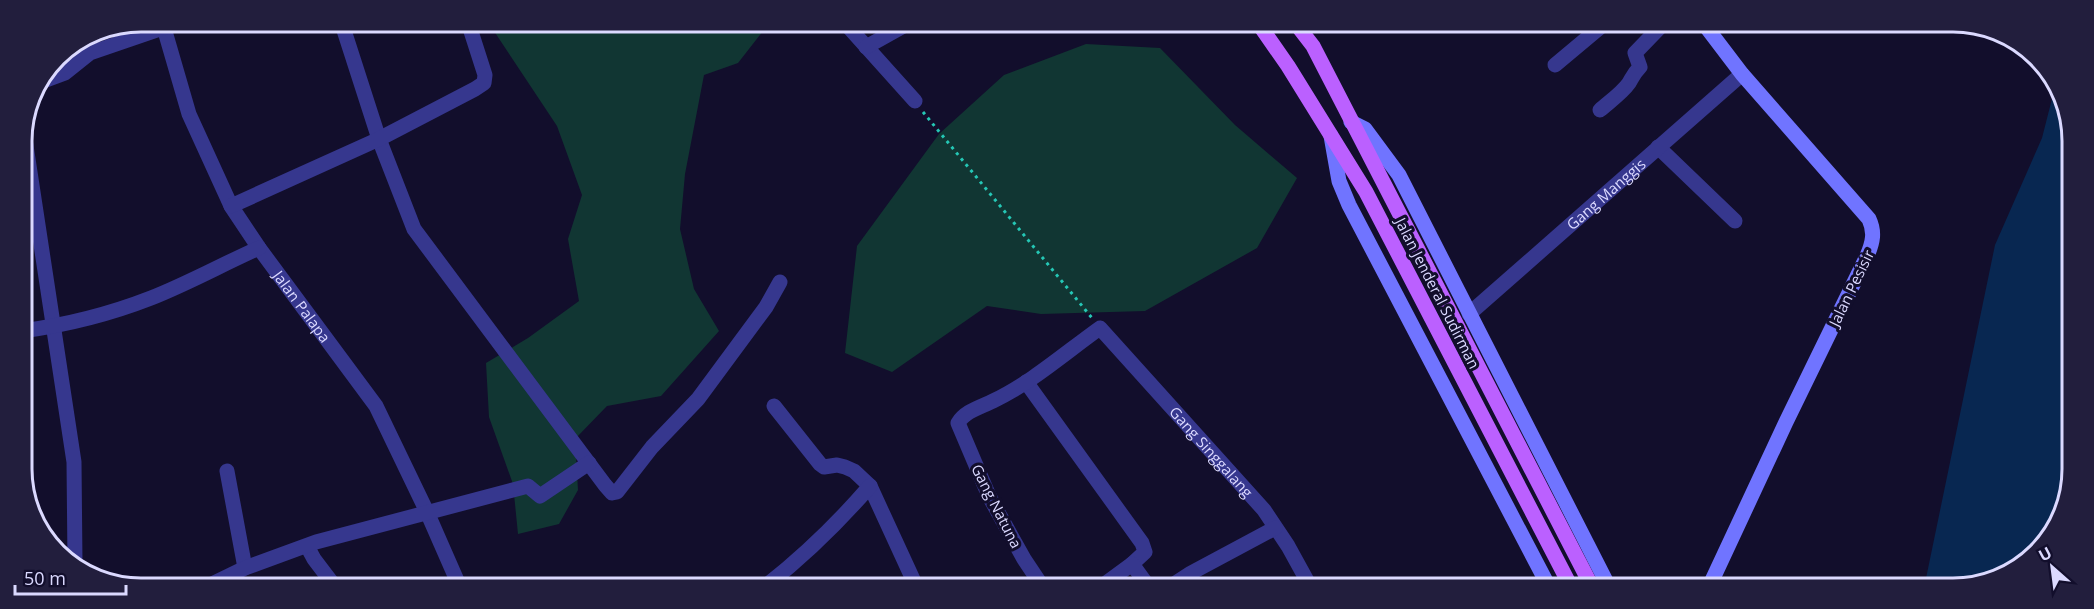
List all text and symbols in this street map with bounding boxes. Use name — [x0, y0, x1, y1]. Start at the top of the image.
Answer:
street label: Gang Manggis — [1562, 154, 1649, 234]
street label: Jalan Jenderal Sudirman — [1390, 212, 1485, 372]
street label: Jalan Pesisir — [1823, 246, 1878, 331]
street label: Jalan Palapa — [268, 265, 335, 346]
street label: Gang Singgalang — [1165, 402, 1258, 501]
street label: Gang Natuna — [967, 460, 1027, 552]
north arrow — [2022, 537, 2082, 597]
text: U — [2034, 541, 2055, 566]
scale bar — [15, 558, 126, 596]
text: 50 m — [24, 566, 66, 590]

